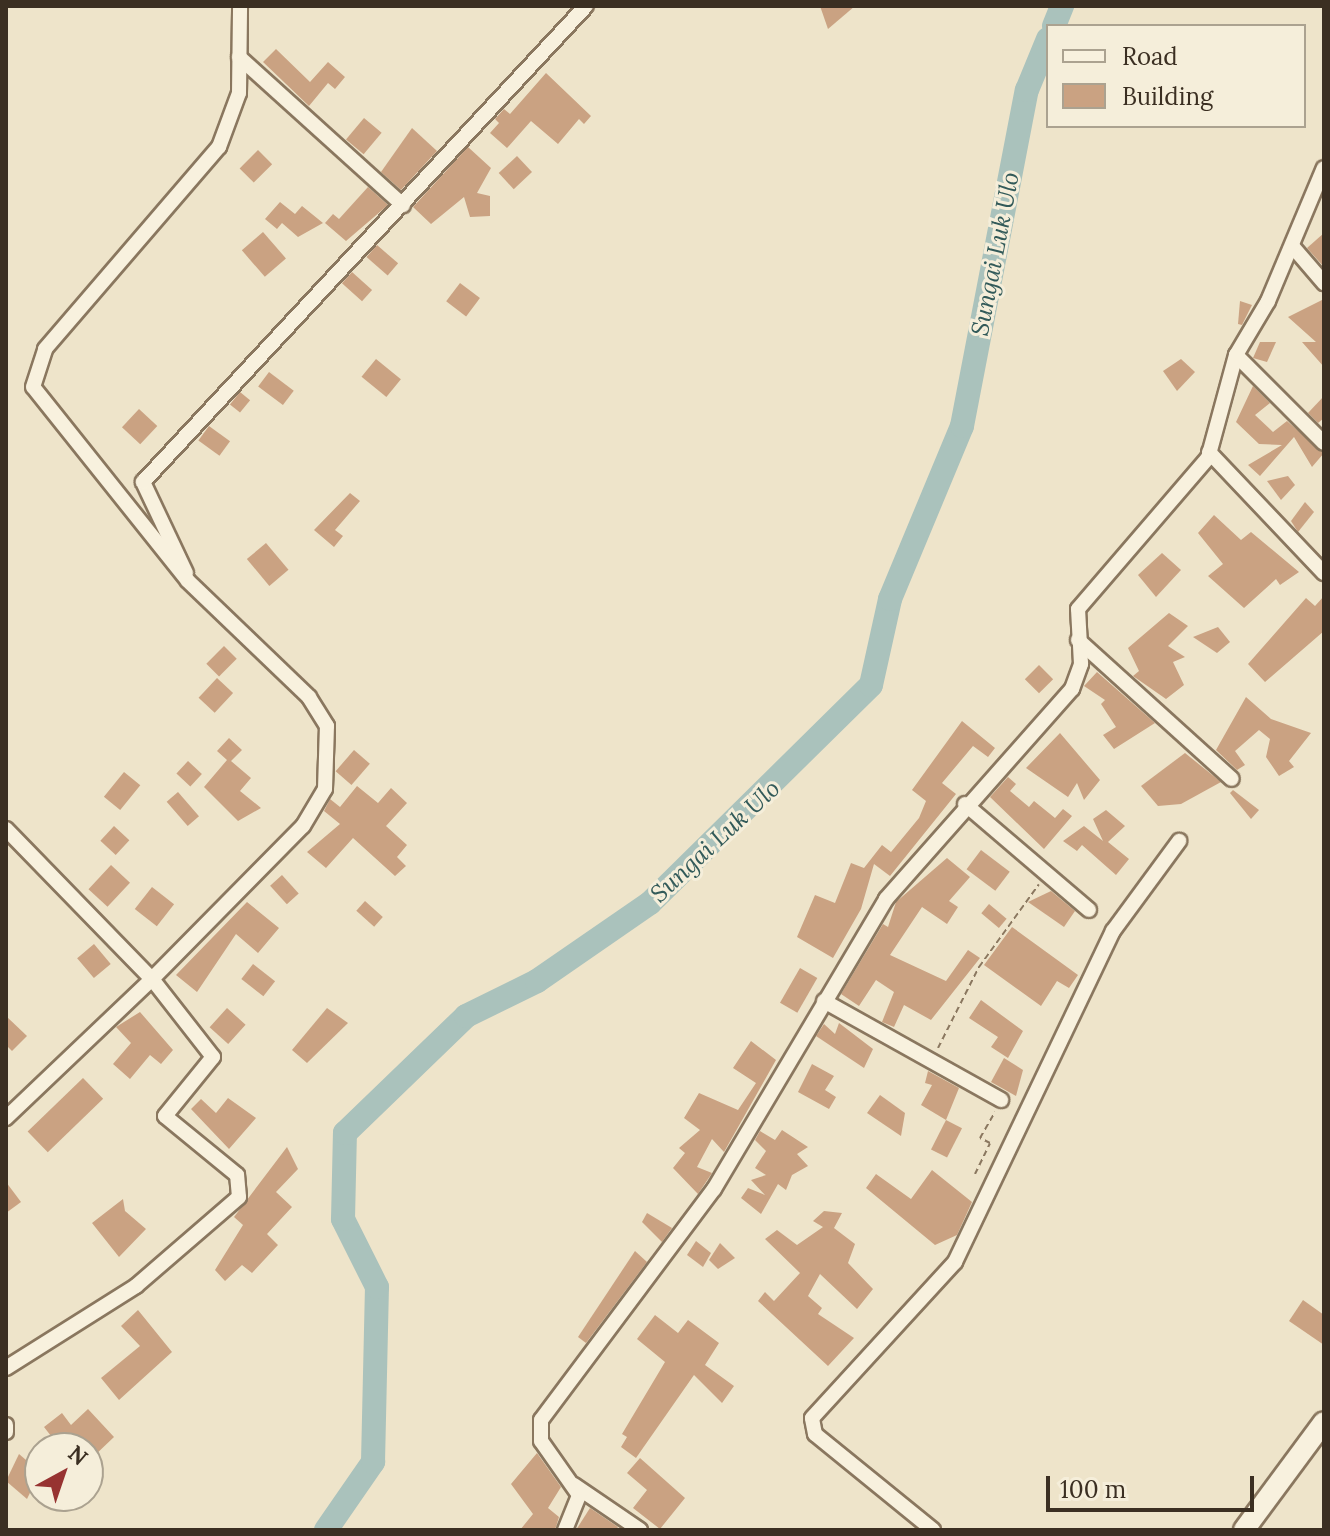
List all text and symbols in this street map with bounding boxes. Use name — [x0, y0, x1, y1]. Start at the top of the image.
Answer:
legend — [1046, 24, 1306, 128]
text: Road — [1122, 41, 1178, 72]
text: Building — [1122, 81, 1213, 112]
water label: Sungai Luk Ulo — [965, 170, 1025, 338]
water label: Sungai Luk Ulo — [644, 774, 786, 908]
north arrow — [24, 1432, 104, 1512]
text: N — [63, 1439, 94, 1471]
scale bar — [1050, 1460, 1258, 1510]
text: 100 m — [1060, 1474, 1126, 1505]

